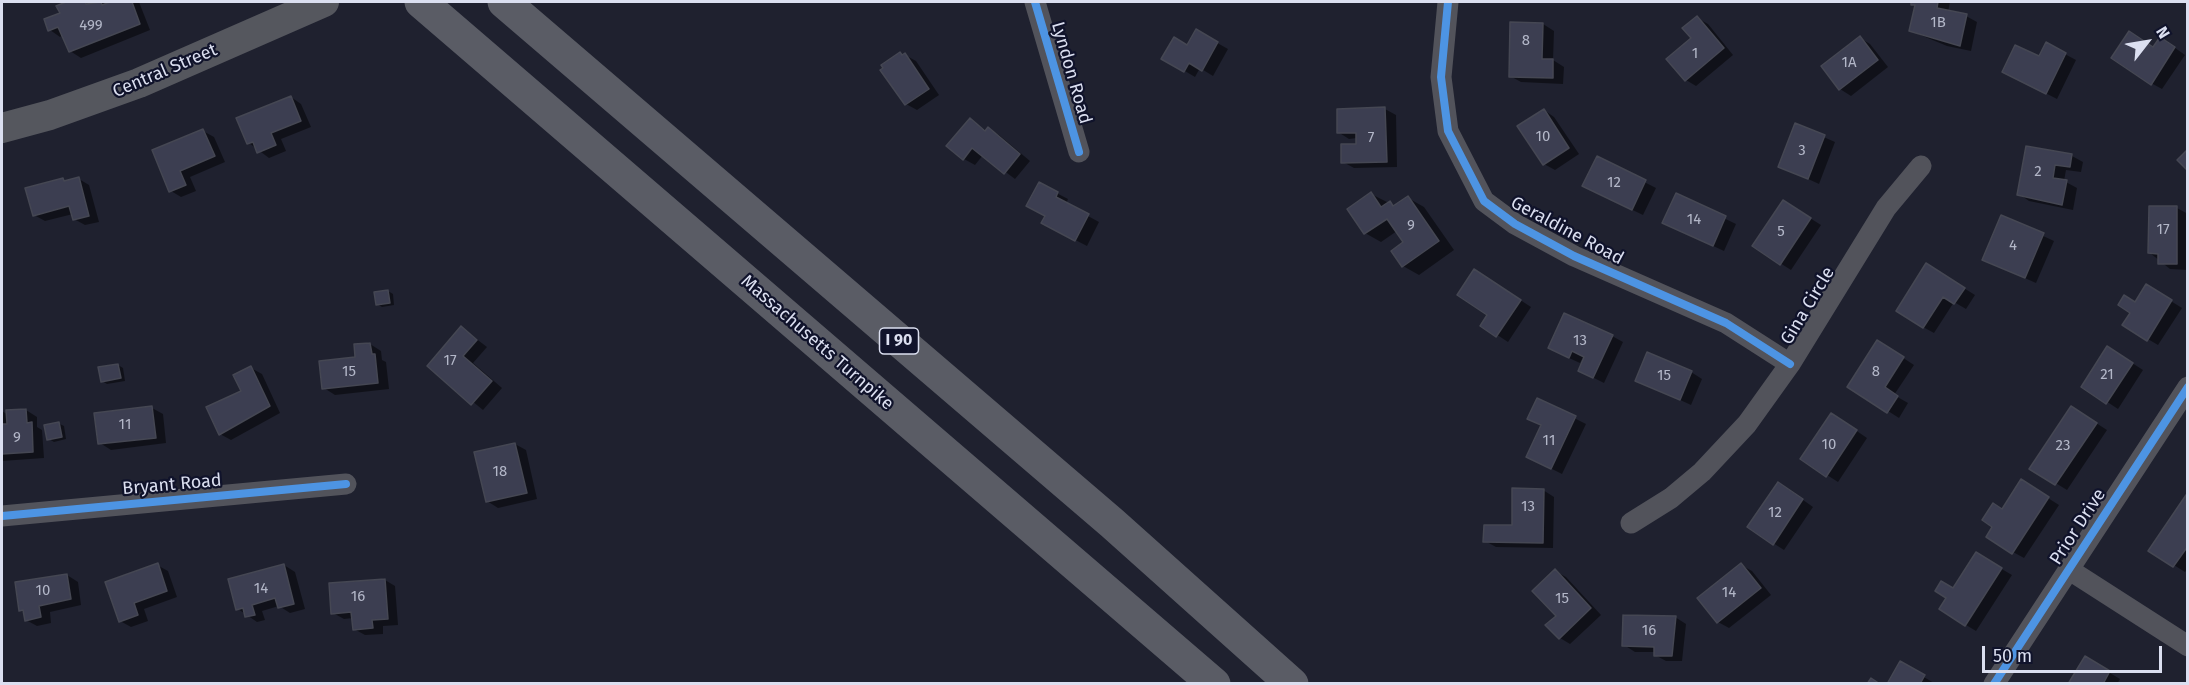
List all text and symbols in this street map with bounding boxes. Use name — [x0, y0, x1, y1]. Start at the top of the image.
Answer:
north arrow — [2117, 12, 2177, 72]
house number: 1B — [1930, 14, 1946, 32]
house number: 499 — [79, 17, 103, 35]
street label: Lyndon Road — [1046, 19, 1096, 127]
text: N — [2152, 23, 2174, 42]
house number: 8 — [1522, 32, 1530, 50]
street label: Central Street — [110, 39, 220, 103]
house number: 1 — [1692, 45, 1698, 63]
house number: 1A — [1841, 54, 1857, 72]
house number: 10 — [1536, 128, 1550, 146]
house number: 7 — [1368, 129, 1374, 147]
house number: 3 — [1798, 142, 1806, 160]
house number: 2 — [2034, 163, 2042, 181]
house number: 12 — [1607, 174, 1621, 192]
street label: Geraldine Road — [1507, 192, 1627, 270]
house number: 14 — [1687, 211, 1701, 229]
house number: 9 — [1407, 217, 1415, 235]
house number: 17 — [2156, 221, 2170, 239]
house number: 5 — [1777, 223, 1785, 241]
house number: 4 — [2009, 237, 2017, 255]
street label: Gina Circle — [1776, 263, 1840, 349]
street label: Massachusetts Turnpike — [736, 271, 898, 415]
road number: I 90 — [880, 328, 918, 354]
house number: 13 — [1573, 332, 1587, 350]
house number: 17 — [443, 352, 457, 370]
house number: 15 — [342, 363, 356, 381]
house number: 8 — [1872, 363, 1880, 381]
house number: 21 — [2100, 366, 2114, 384]
house number: 15 — [1657, 367, 1671, 385]
house number: 11 — [119, 416, 131, 434]
house number: 9 — [13, 429, 21, 447]
house number: 11 — [1543, 432, 1555, 450]
house number: 10 — [1822, 436, 1836, 454]
house number: 23 — [2056, 437, 2070, 455]
house number: 18 — [493, 463, 507, 481]
street label: Bryant Road — [121, 470, 223, 500]
street label: Prior Drive — [2045, 485, 2111, 569]
house number: 13 — [1521, 498, 1535, 516]
house number: 12 — [1768, 504, 1782, 522]
house number: 14 — [254, 580, 268, 598]
house number: 10 — [36, 582, 50, 600]
house number: 14 — [1722, 584, 1736, 602]
house number: 16 — [351, 588, 365, 606]
house number: 15 — [1555, 590, 1569, 608]
house number: 16 — [1642, 622, 1656, 640]
scale bar — [1985, 634, 2165, 672]
text: 50 m — [1993, 645, 2032, 667]

